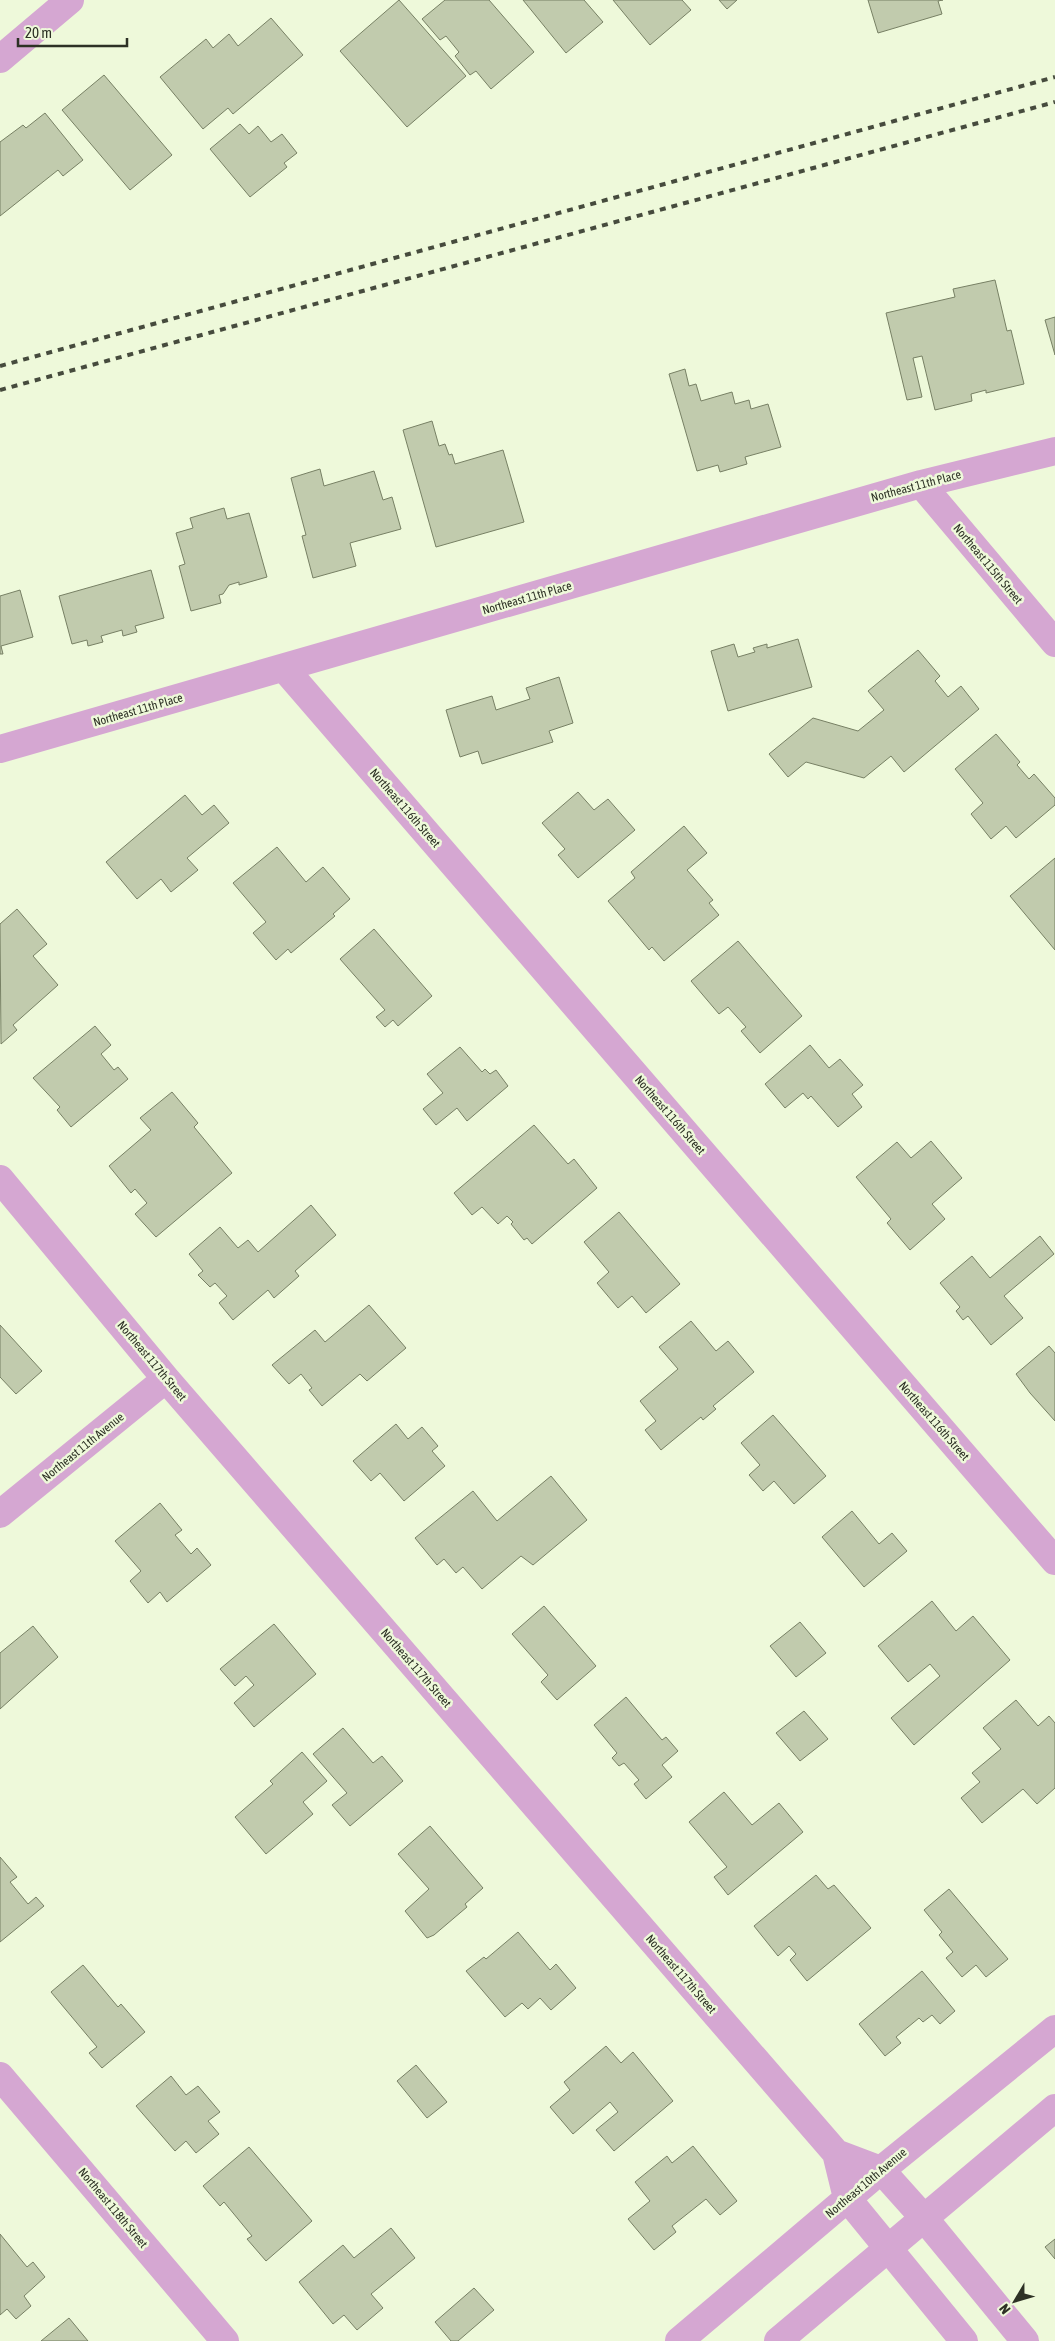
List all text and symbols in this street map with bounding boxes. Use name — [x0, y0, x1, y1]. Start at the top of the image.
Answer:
scale bar — [18, 15, 126, 47]
text: 20 m — [25, 24, 52, 41]
street label: Northeast 11th Place — [870, 467, 962, 505]
street label: Northeast 115th Street — [951, 521, 1026, 607]
street label: Northeast 11th Place — [481, 579, 573, 617]
street label: Northeast 11th Place — [92, 691, 184, 729]
street label: Northeast 116th Street — [367, 766, 443, 851]
street label: Northeast 116th Street — [632, 1073, 708, 1158]
street label: Northeast 117th Street — [115, 1318, 190, 1404]
street label: Northeast 116th Street — [896, 1379, 972, 1464]
street label: Northeast 11th Avenue — [39, 1410, 127, 1484]
street label: Northeast 117th Street — [378, 1626, 454, 1711]
street label: Northeast 117th Street — [643, 1932, 719, 2017]
street label: Northeast 10th Avenue — [823, 2145, 909, 2221]
street label: Northeast 118th Street — [76, 2165, 151, 2251]
north arrow — [990, 2276, 1040, 2326]
text: N — [996, 2301, 1014, 2317]

